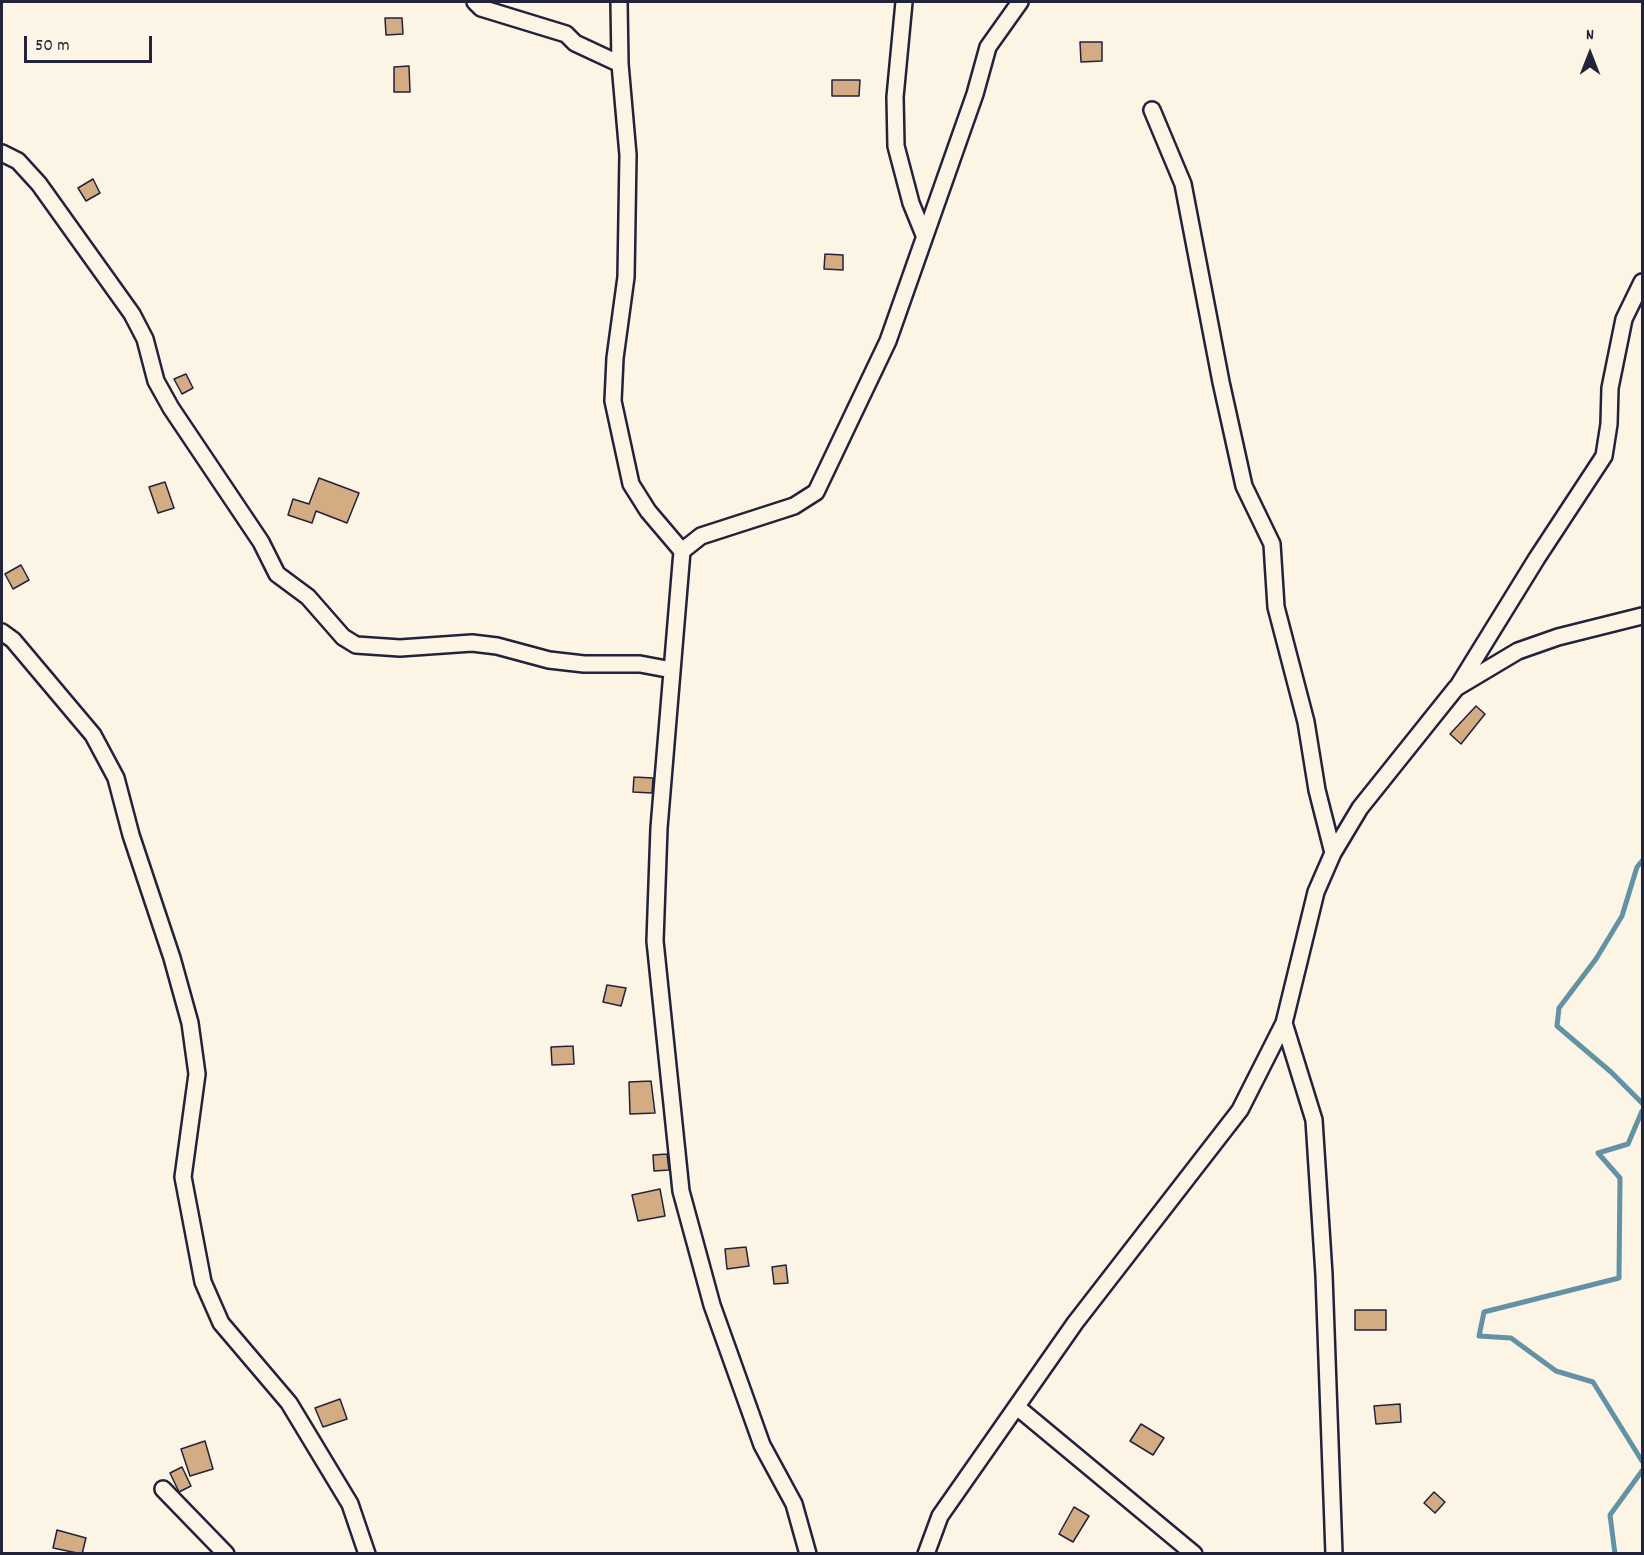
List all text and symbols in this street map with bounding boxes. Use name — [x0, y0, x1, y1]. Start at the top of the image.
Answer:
scale bar — [27, 24, 154, 62]
north arrow — [1560, 24, 1620, 84]
text: N — [1586, 24, 1594, 47]
text: 50 m — [35, 34, 70, 59]

